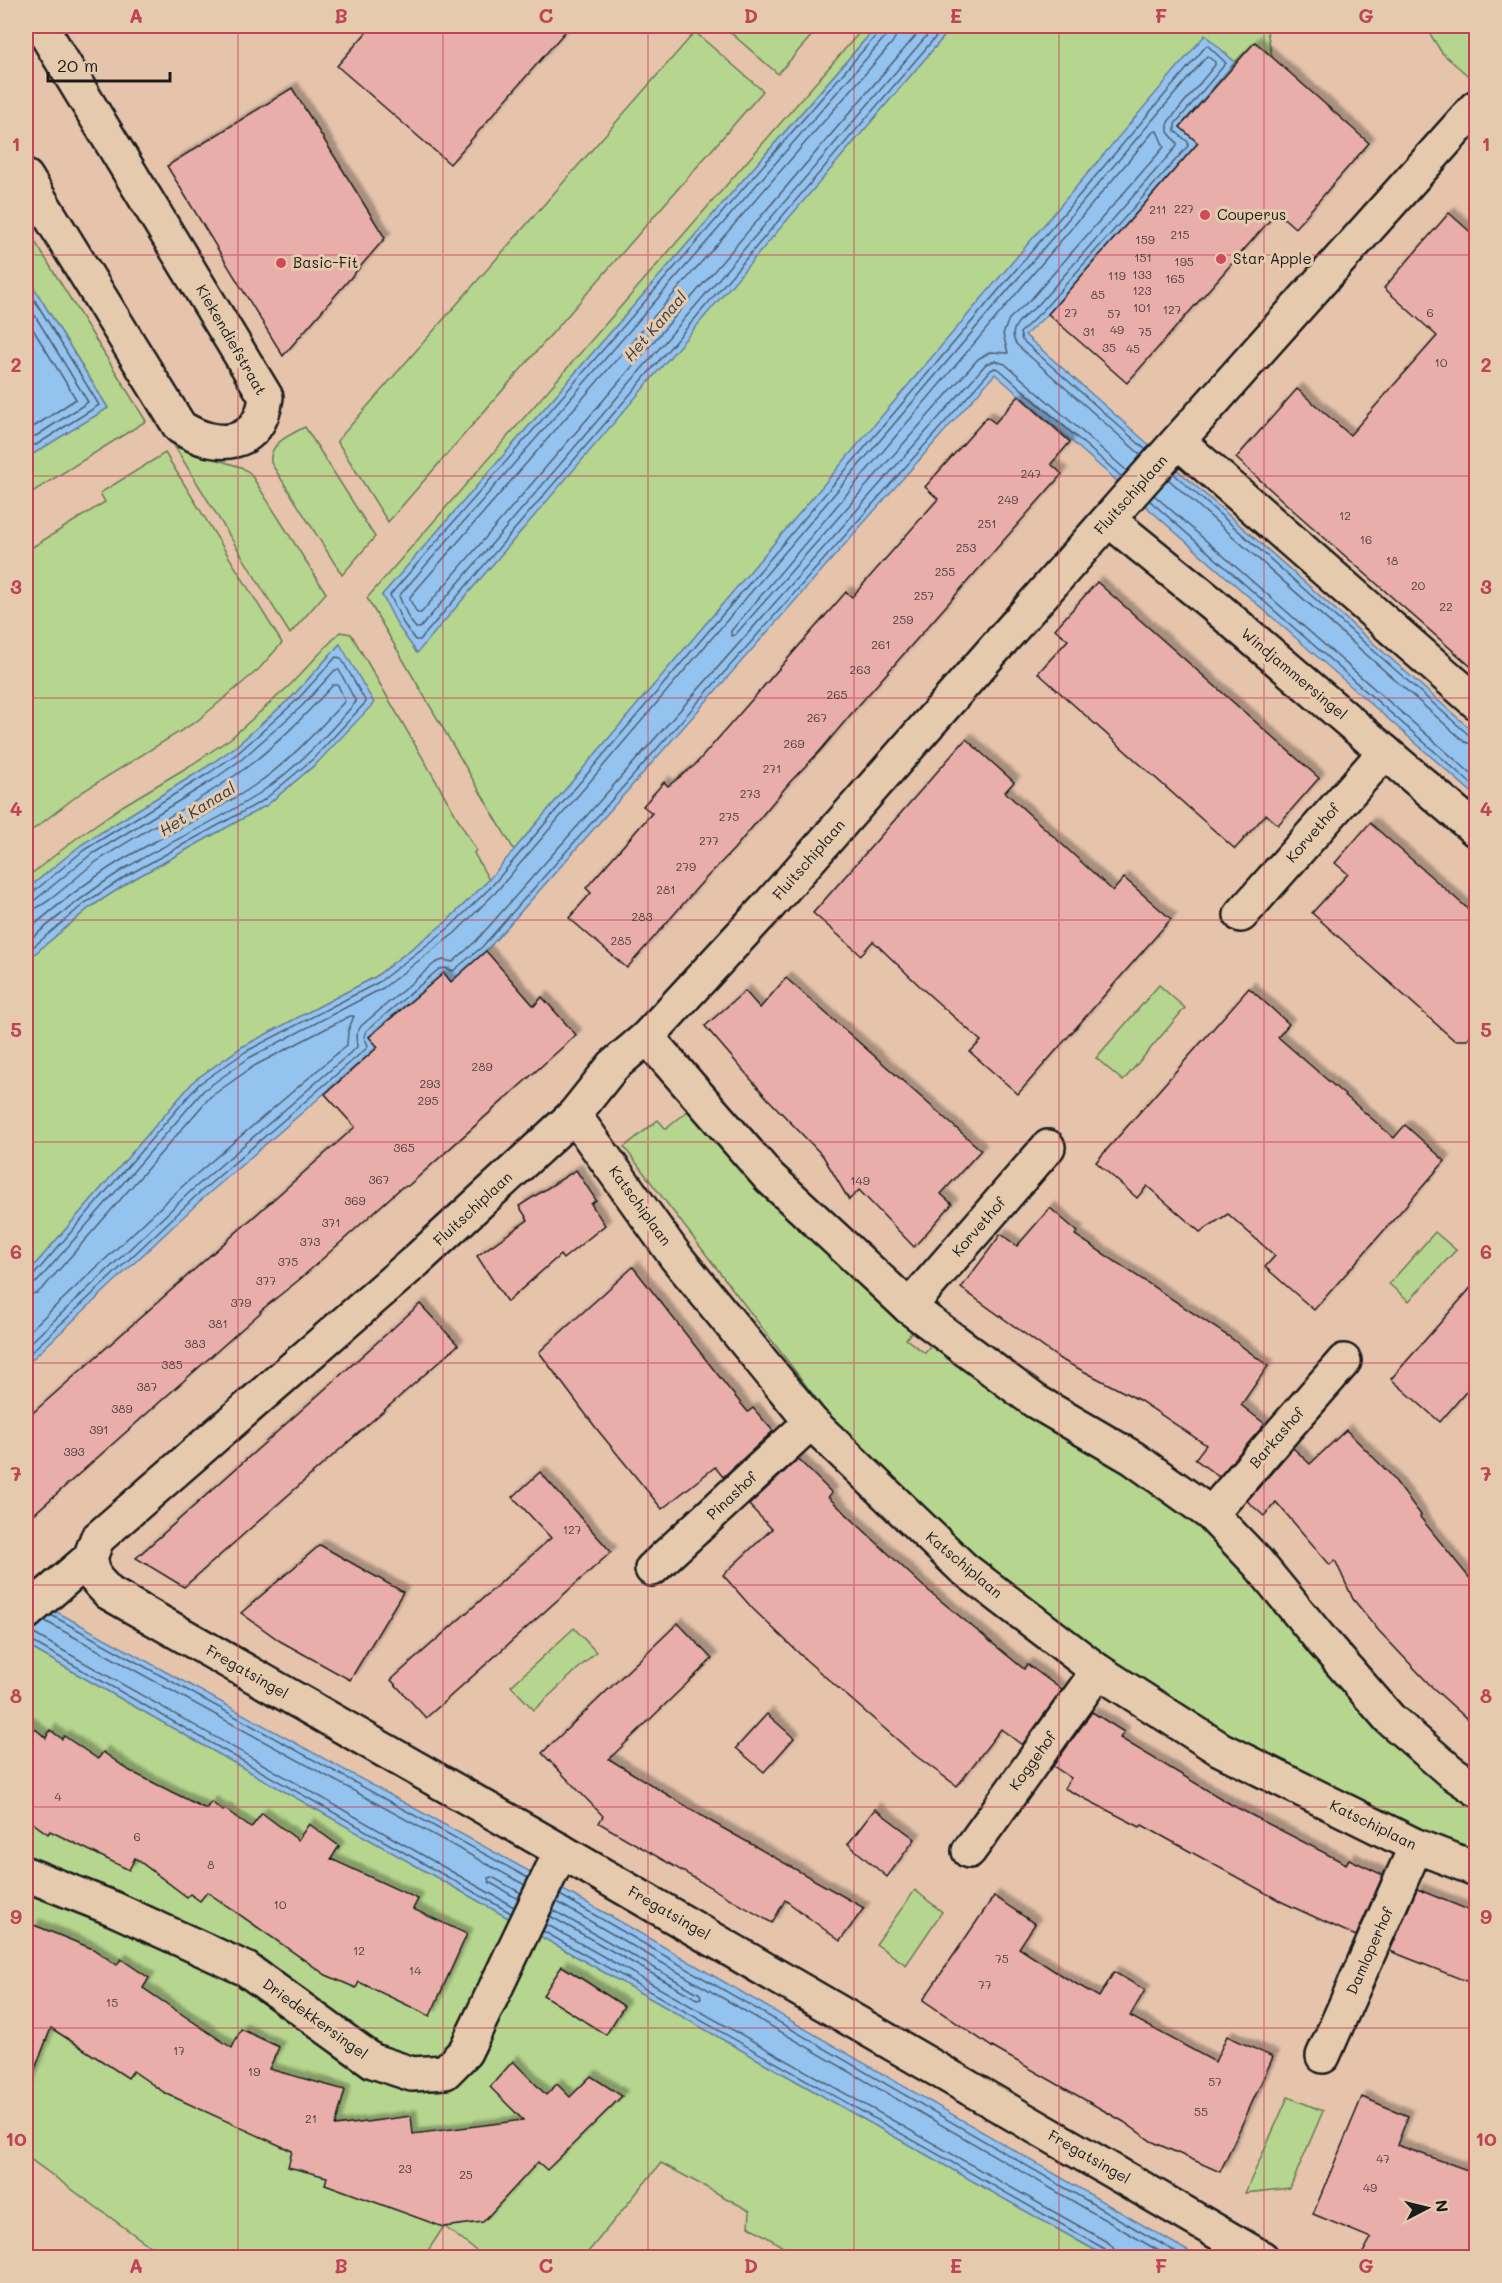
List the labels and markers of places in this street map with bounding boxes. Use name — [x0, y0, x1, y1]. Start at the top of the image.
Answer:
place label: Couperus — [1217, 204, 1286, 224]
marker: Couperus — [1198, 208, 1212, 222]
place label: Star Apple — [1233, 248, 1312, 268]
place label: Basic-Fit — [293, 252, 358, 272]
marker: Star Apple — [1214, 252, 1228, 266]
marker: Basic-Fit — [274, 256, 288, 270]

